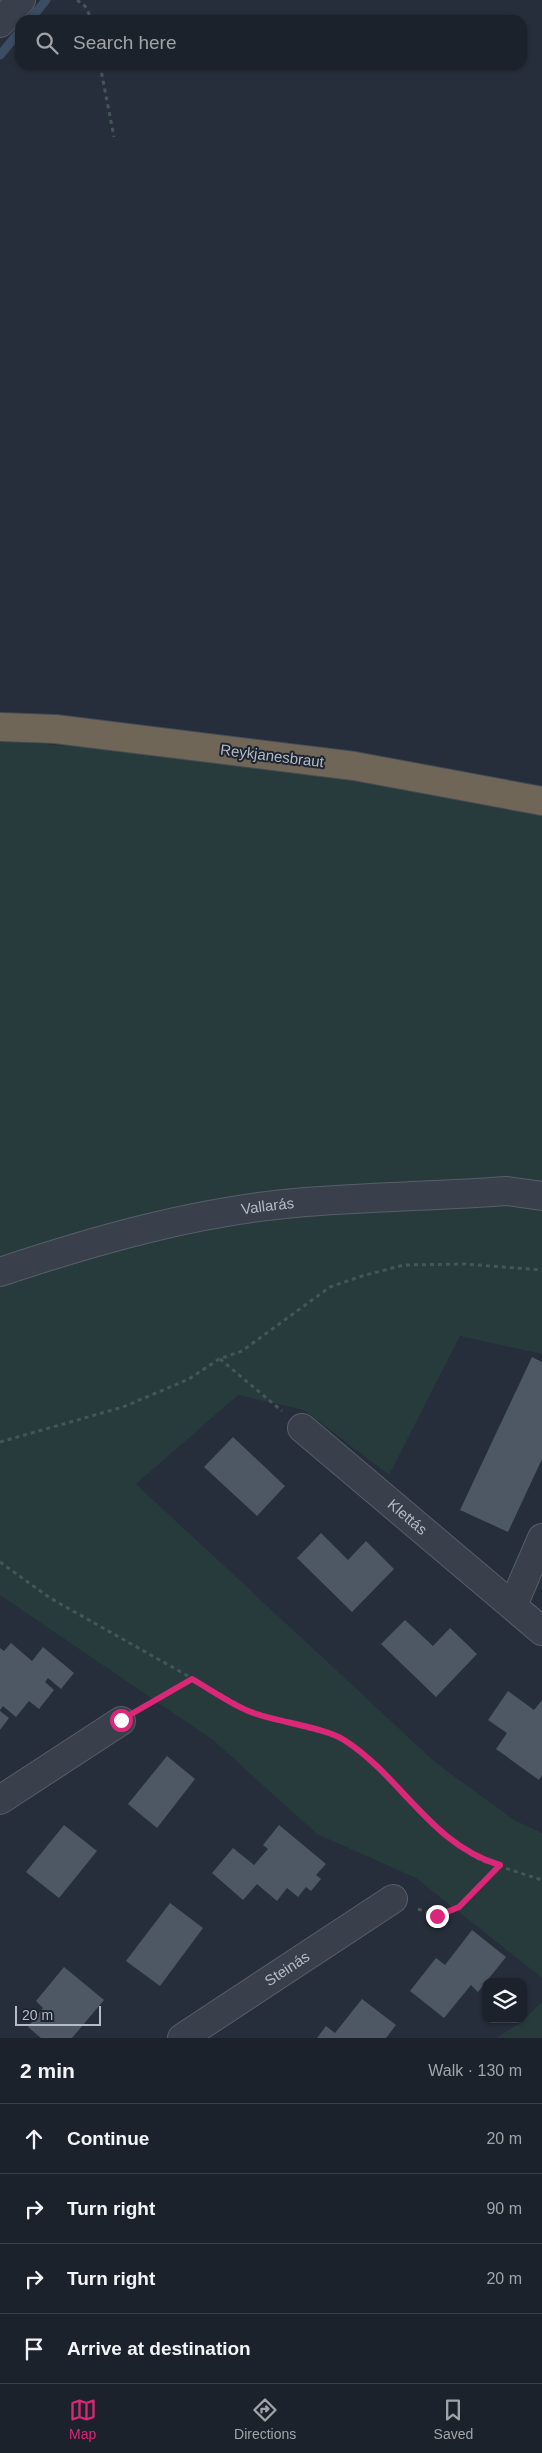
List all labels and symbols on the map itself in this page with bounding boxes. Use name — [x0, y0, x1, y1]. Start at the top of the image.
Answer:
street label: Reykjanesbraut — [219, 741, 326, 770]
street label: Vallarás — [240, 1194, 295, 1217]
street label: Klettás — [385, 1495, 431, 1538]
route start — [110, 1709, 133, 1732]
route end — [426, 1905, 449, 1928]
street label: Steinás — [261, 1947, 313, 1989]
scale bar — [15, 2003, 101, 2026]

